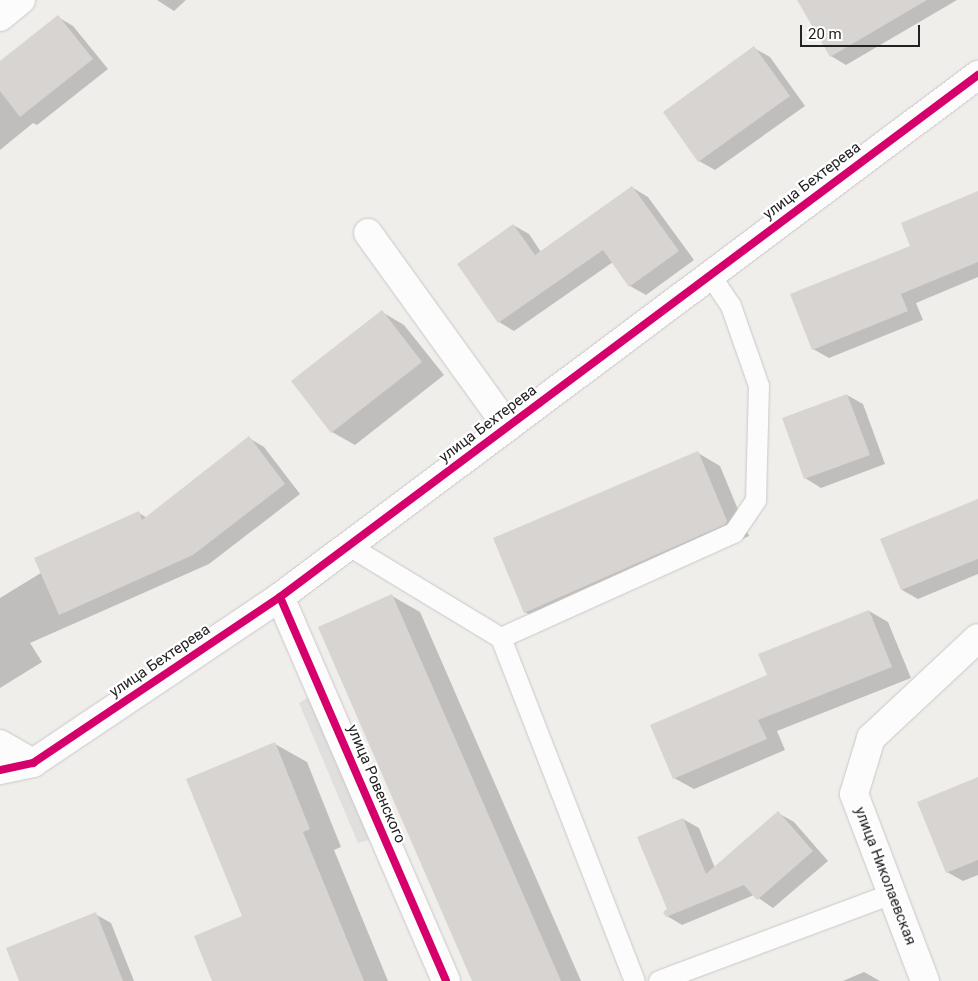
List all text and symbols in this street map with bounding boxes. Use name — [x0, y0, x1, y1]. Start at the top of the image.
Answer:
scale bar — [803, 15, 923, 47]
text: 20 m — [808, 25, 842, 43]
street label: улица Бехтерева — [760, 138, 864, 224]
street label: улица Бехтерева — [436, 381, 540, 467]
street label: улица Бехтерева — [106, 621, 214, 701]
street label: улица Ровенского — [343, 722, 409, 846]
street label: улица Николаевская — [850, 804, 920, 948]

